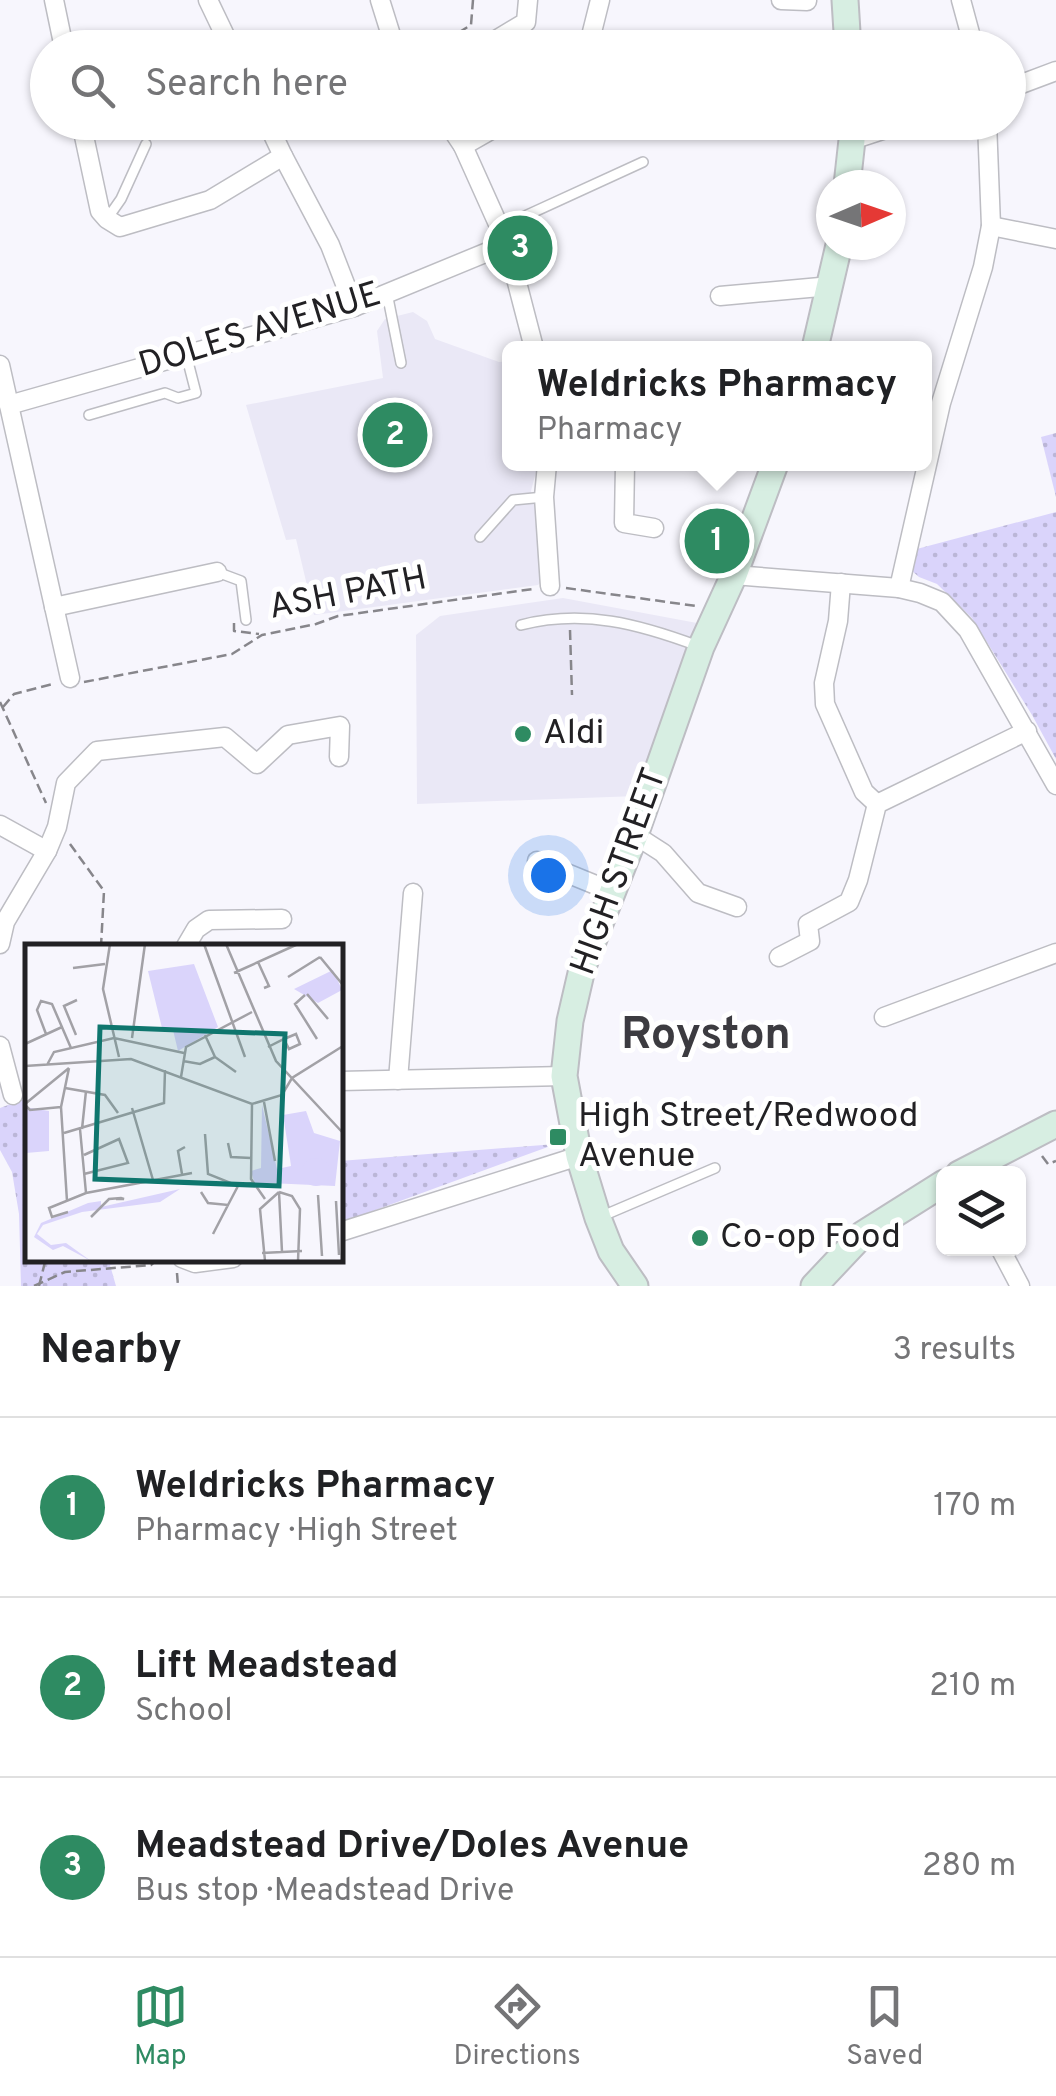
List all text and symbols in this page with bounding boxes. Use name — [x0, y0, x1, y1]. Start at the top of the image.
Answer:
search box — [30, 30, 1026, 140]
icon: search — [65, 58, 120, 113]
text: Search here — [145, 61, 348, 110]
north arrow — [816, 170, 906, 260]
pin: 3 — [488, 210, 552, 286]
street label: DOLES AVENUE — [134, 273, 386, 389]
popup — [502, 341, 932, 471]
text: Weldricks Pharmacy — [537, 362, 897, 411]
pin: 2 — [362, 398, 428, 472]
text: Pharmacy — [537, 411, 682, 451]
pin: 1 — [684, 504, 750, 578]
street label: ASH PATH — [265, 557, 431, 631]
place label: Aldi — [543, 712, 605, 756]
marker: Aldi — [512, 723, 534, 745]
street label: HIGH STREET — [562, 763, 678, 981]
your location — [523, 850, 574, 901]
inset map — [25, 944, 342, 1261]
district label: Royston — [621, 1008, 791, 1065]
place label: High Street/Redwood Avenue — [578, 1095, 918, 1179]
marker: High Street/Redwood Avenue — [547, 1126, 569, 1148]
map controls — [936, 1166, 1026, 1256]
button: layers — [936, 1166, 1026, 1256]
place label: Co-op Food — [720, 1216, 901, 1260]
marker: Co-op Food — [689, 1227, 711, 1249]
text: Nearby — [40, 1325, 182, 1378]
text: 3 results — [893, 1331, 1016, 1371]
text: Weldricks Pharmacy — [135, 1463, 495, 1512]
text: 1 — [66, 1487, 79, 1527]
text: 170 m — [933, 1487, 1016, 1527]
text: Pharmacy · High Street — [135, 1512, 458, 1552]
text: Lift Meadstead — [135, 1643, 399, 1692]
text: 2 — [63, 1667, 82, 1707]
text: 210 m — [929, 1667, 1016, 1707]
text: School — [135, 1692, 233, 1732]
text: Meadstead Drive/Doles Avenue — [135, 1823, 689, 1872]
text: 3 — [63, 1847, 82, 1887]
text: 280 m — [922, 1847, 1016, 1887]
text: Bus stop · Meadstead Drive — [135, 1872, 514, 1912]
tab: Map — [133, 1979, 188, 2075]
tab: Directions — [453, 1979, 581, 2075]
tab: Saved — [846, 1979, 923, 2075]

